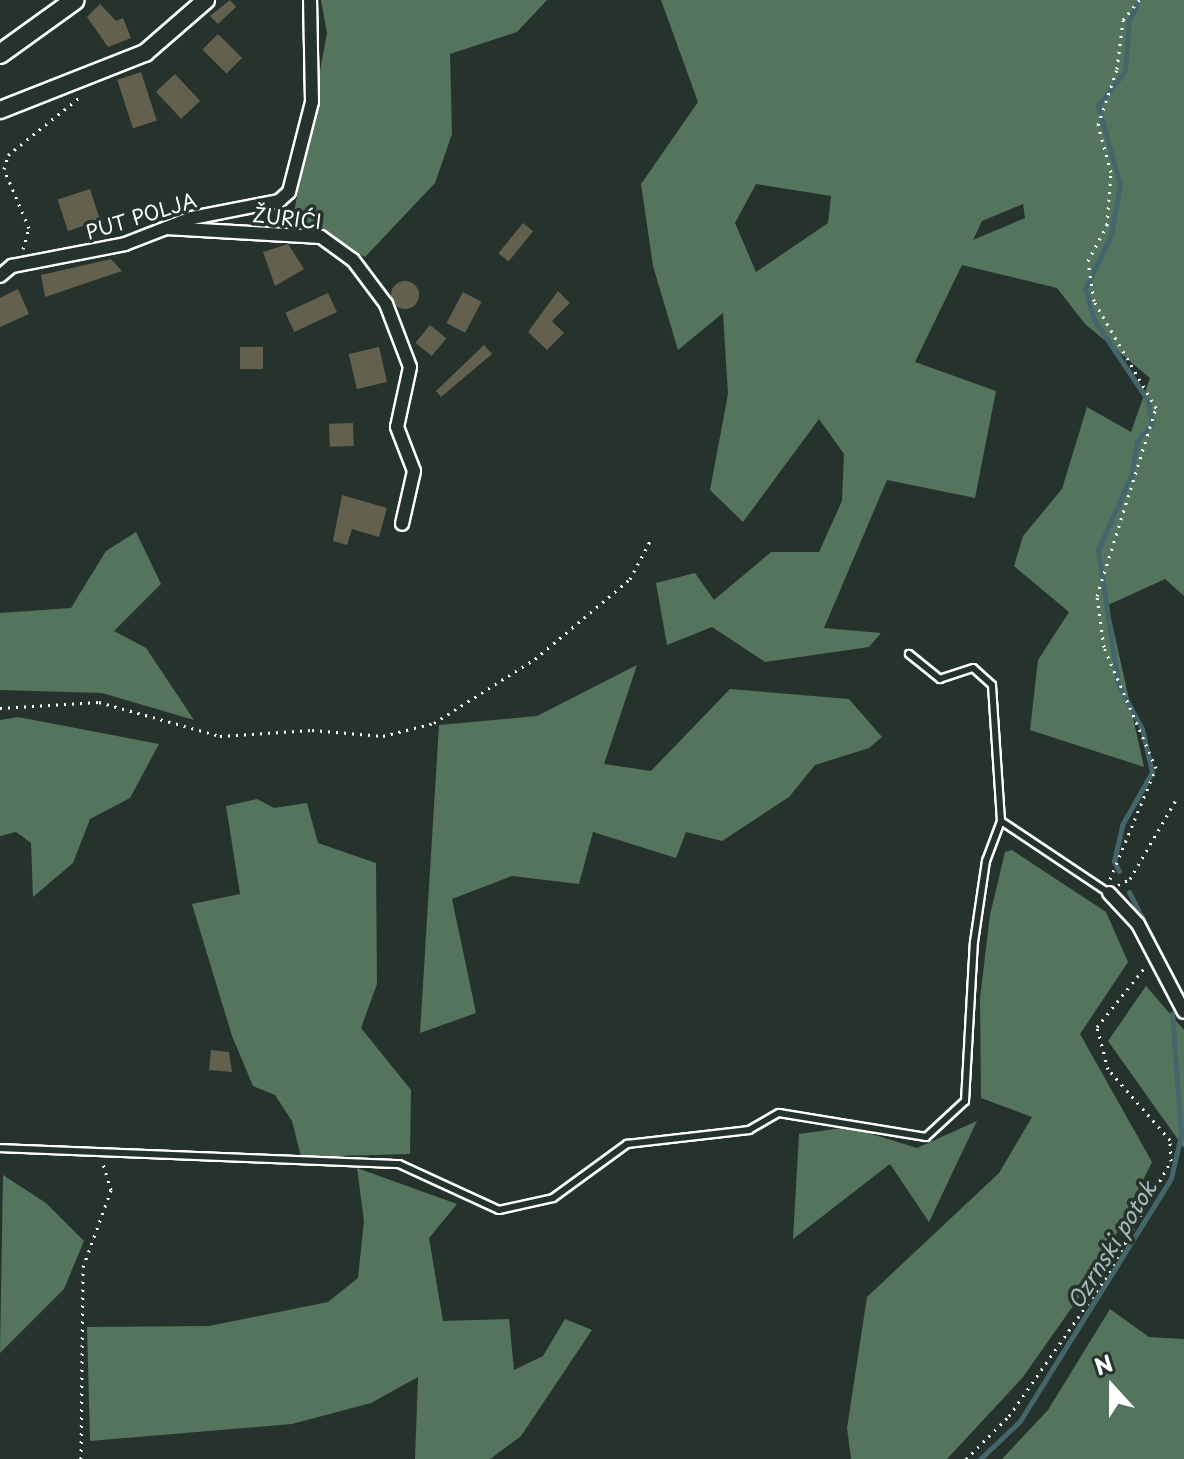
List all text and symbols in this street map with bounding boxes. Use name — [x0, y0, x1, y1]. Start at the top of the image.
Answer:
street label: PUT POLJA — [83, 188, 199, 244]
street label: ŽURIĆI — [252, 202, 322, 234]
water label: Ozrnski potok — [1061, 1174, 1161, 1314]
text: N — [1089, 1346, 1117, 1383]
north arrow — [1072, 1347, 1152, 1427]

